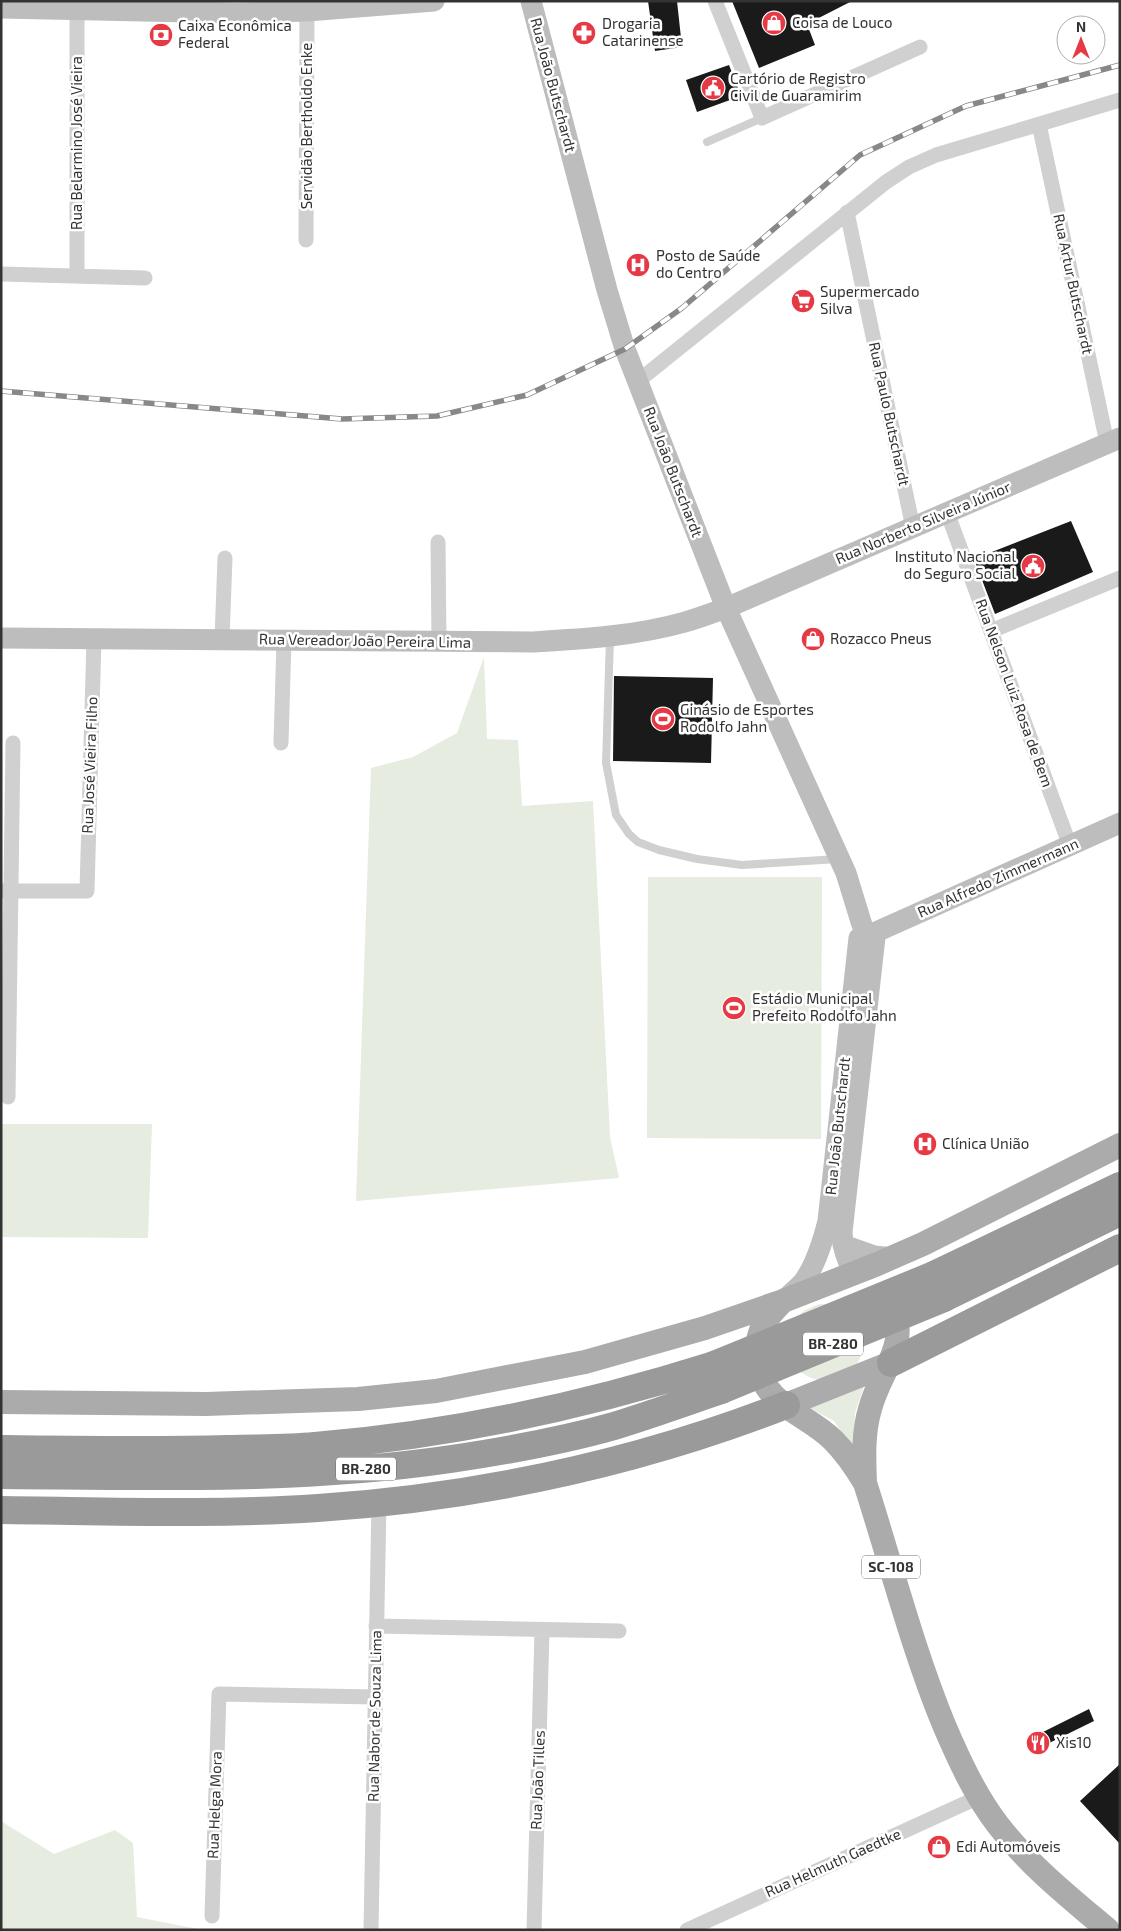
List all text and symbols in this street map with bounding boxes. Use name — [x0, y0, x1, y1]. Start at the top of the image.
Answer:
shop icon: Coisa de Louco — [761, 10, 787, 36]
place label: Coisa de Louco — [792, 13, 892, 31]
place label: Drogaria Catarinense — [602, 14, 684, 49]
north arrow — [1056, 15, 1106, 65]
place label: Caixa Econômica Federal — [178, 16, 292, 51]
street label: Rua João Butschardt — [527, 16, 581, 154]
text: N — [1076, 18, 1086, 35]
pharmacy icon: Drogaria Catarinense — [571, 20, 597, 46]
bank icon: Caixa Econômica Federal — [148, 22, 174, 48]
street label: Servidão Bertholdo Enke — [297, 43, 315, 209]
street label: Rua Belarmino José Vieira — [67, 56, 85, 230]
place label: Cartório de Registro Civil de Guaramirim — [730, 69, 866, 104]
public building icon: Cartório de Registro Civil de Guaramirim — [700, 75, 726, 101]
street label: Rua Artur Butschardt — [1050, 212, 1098, 356]
place label: Posto de Saúde do Centro — [656, 246, 760, 281]
hospital icon: Posto de Saúde do Centro — [625, 252, 651, 278]
place label: Supermercado Silva — [820, 282, 919, 317]
supermarket icon: Supermercado Silva — [790, 288, 816, 314]
street label: Rua Paulo Butschardt — [866, 340, 914, 488]
street label: Rua João Butschardt — [641, 404, 707, 540]
street label: Rua Norberto Silveira Júnior — [832, 477, 1013, 567]
place label: Instituto Nacional do Seguro Social — [895, 547, 1017, 582]
public building icon: Instituto Nacional do Seguro Social — [1020, 553, 1046, 579]
street label: Rua Nelson Luiz Rosa de Bem — [972, 596, 1057, 789]
shop icon: Rozacco Pneus — [800, 626, 826, 652]
street label: Rua Vereador João Pereira Lima — [259, 629, 471, 651]
place label: Rozacco Pneus — [830, 629, 932, 647]
street label: Rua José Vieira Filho — [78, 696, 100, 834]
place label: Ginásio de Esportes Rodolfo Jahn — [680, 700, 814, 735]
sports icon: Ginásio de Esportes Rodolfo Jahn — [650, 706, 676, 732]
street label: Rua Alfredo Zimmermann — [914, 833, 1081, 921]
place label: Estádio Municipal Prefeito Rodolfo Jahn — [752, 989, 897, 1024]
sports icon: Estádio Municipal Prefeito Rodolfo Jahn — [721, 995, 747, 1021]
street label: Rua João Butschardt — [821, 1056, 853, 1196]
hospital icon: Clínica União — [912, 1131, 938, 1157]
place label: Clínica União — [942, 1134, 1029, 1152]
road number: BR-280 — [803, 1332, 863, 1356]
road number: BR-280 — [336, 1458, 396, 1480]
road number: SC-108 — [862, 1555, 920, 1578]
street label: Rua Nabor de Souza Lima — [364, 1630, 384, 1802]
street label: Rua João Tilles — [526, 1730, 548, 1830]
restaurant icon: Xis10 — [1025, 1730, 1051, 1756]
place label: Xis10 — [1056, 1733, 1092, 1751]
street label: Rua Helga Mora — [203, 1751, 225, 1859]
street label: Rua Helmuth Gaedtke — [762, 1824, 903, 1900]
shop icon: Edi Automóveis — [926, 1834, 952, 1860]
place label: Edi Automóveis — [956, 1837, 1061, 1855]

